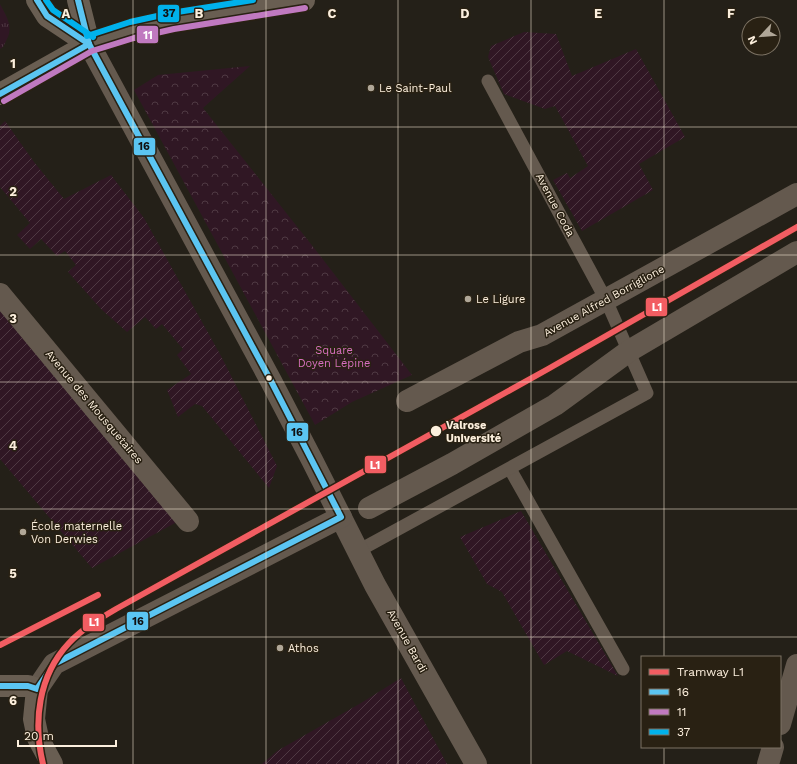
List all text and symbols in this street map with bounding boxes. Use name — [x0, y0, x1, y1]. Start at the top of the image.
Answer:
line badge: 37 — [157, 4, 180, 23]
text: A — [62, 6, 71, 21]
text: B — [195, 6, 204, 21]
text: C — [328, 6, 337, 21]
text: D — [460, 6, 470, 21]
text: E — [594, 6, 602, 21]
text: F — [727, 6, 735, 21]
text: 37 — [163, 7, 176, 20]
north arrow — [741, 16, 781, 56]
line badge: 11 — [136, 25, 159, 44]
text: 11 — [143, 29, 153, 42]
text: N — [745, 34, 760, 47]
text: 1 — [10, 56, 16, 71]
place label: Le Saint-Paul — [379, 82, 452, 95]
marker: Le Saint-Paul — [366, 83, 376, 93]
line badge: 16 — [133, 137, 156, 156]
text: 16 — [138, 140, 150, 153]
street label: Avenue Coda — [533, 171, 577, 239]
text: 2 — [9, 184, 17, 199]
street label: Avenue Alfred Borriglione — [541, 262, 667, 340]
place label: Le Ligure — [476, 293, 525, 306]
marker: Le Ligure — [463, 294, 473, 304]
line badge: L1 — [645, 297, 668, 317]
text: L1 — [652, 301, 662, 314]
text: 3 — [9, 311, 17, 326]
park label: Square Doyen Lépine — [298, 344, 370, 370]
street label: Avenue des Mousquetaires — [43, 348, 145, 466]
unlabelled marker — [264, 373, 274, 383]
place label: Valrose Université — [446, 419, 501, 445]
line badge: 16 — [286, 422, 309, 442]
marker: Valrose Université — [429, 424, 443, 438]
text: 16 — [291, 426, 303, 439]
text: 4 — [9, 438, 18, 453]
line badge: L1 — [364, 455, 387, 474]
text: L1 — [370, 459, 380, 472]
place label: École maternelle Von Derwies — [31, 519, 122, 546]
marker: École maternelle Von Derwies — [18, 527, 28, 537]
text: 5 — [9, 566, 17, 581]
street label: Avenue Bardi — [384, 607, 430, 675]
line badge: 16 — [126, 611, 149, 631]
line badge: L1 — [82, 613, 105, 632]
text: 16 — [132, 615, 144, 628]
text: L1 — [89, 616, 99, 629]
place label: Athos — [288, 642, 319, 655]
marker: Athos — [275, 643, 285, 653]
legend — [641, 656, 781, 748]
text: Tramway L1 — [677, 665, 744, 679]
text: 16 — [677, 685, 689, 699]
text: 6 — [9, 693, 17, 708]
text: 11 — [677, 705, 686, 719]
scale bar — [18, 722, 116, 748]
text: 37 — [677, 725, 691, 739]
text: 20 m — [24, 729, 54, 743]

